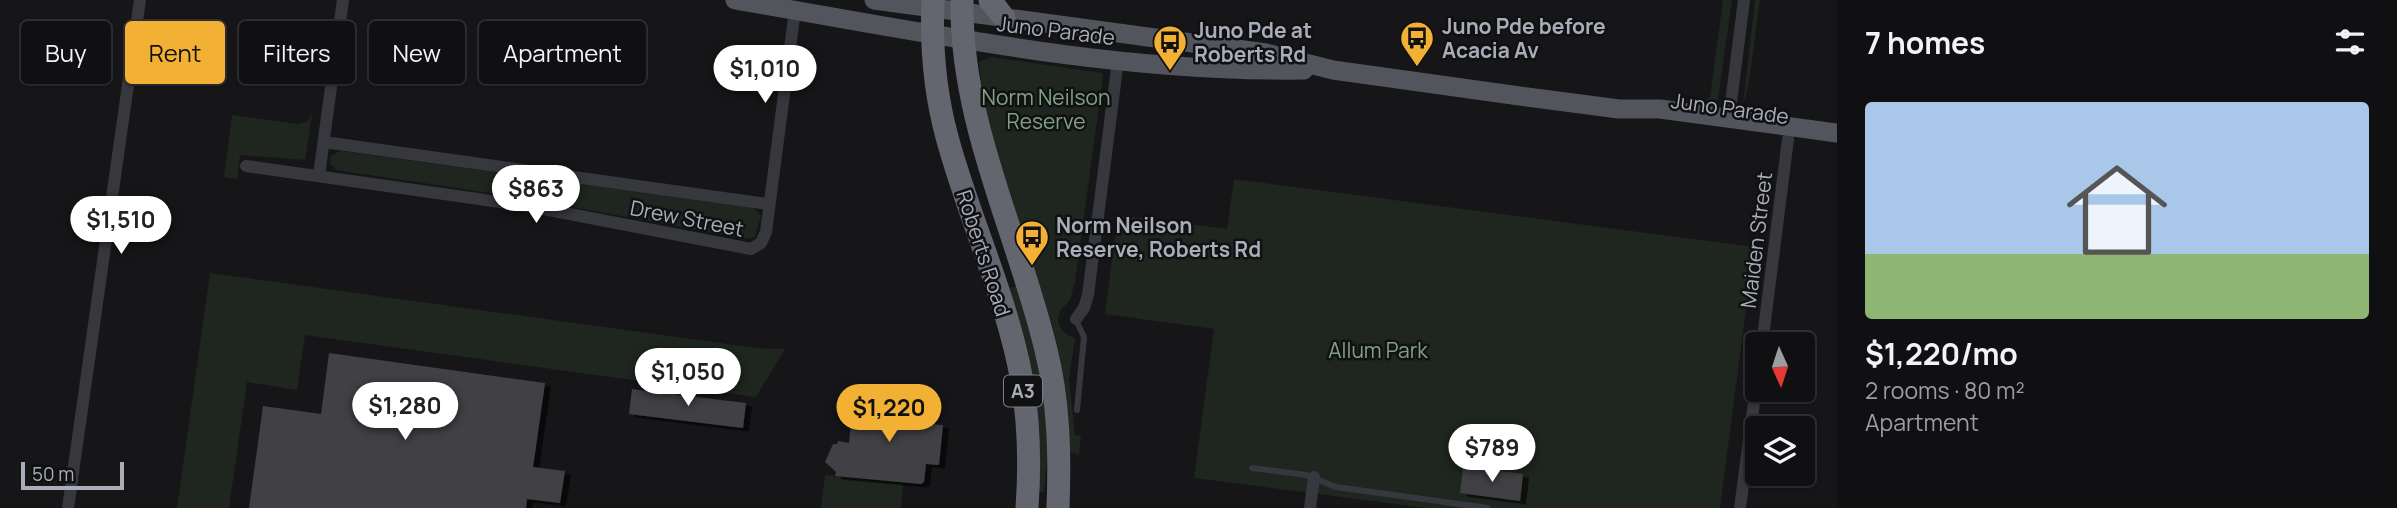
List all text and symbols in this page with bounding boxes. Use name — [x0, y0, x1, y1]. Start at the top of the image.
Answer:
street label: Juno Parade — [995, 9, 1117, 51]
place label: Juno Pde before Acacia Av — [1442, 12, 1606, 64]
place label: Juno Pde at Roberts Rd — [1194, 16, 1312, 68]
bus stop icon: Juno Pde before Acacia Av — [1398, 19, 1436, 68]
chip: Buy — [21, 21, 111, 84]
chip: Rent — [125, 21, 225, 84]
chip: Filters — [239, 21, 355, 84]
chip: New — [369, 21, 465, 84]
chip: Apartment — [479, 21, 646, 84]
text: 7 homes — [1865, 22, 1985, 63]
bus stop icon: Juno Pde at Roberts Rd — [1151, 23, 1189, 72]
icon: filters — [2331, 23, 2369, 61]
pin: $1,010 — [708, 46, 822, 105]
text: $1,010 — [730, 52, 800, 84]
park label: Norm Neilson Reserve — [982, 83, 1110, 135]
street label: Juno Parade — [1669, 86, 1791, 130]
icon: home — [2054, 147, 2180, 273]
pin: $863 — [495, 166, 577, 225]
street label: Maiden Street — [1734, 170, 1778, 310]
text: $863 — [508, 172, 564, 204]
street label: Roberts Road — [950, 186, 1018, 320]
street label: Drew Street — [628, 193, 746, 243]
pin: $1,510 — [64, 196, 178, 256]
text: $1,510 — [86, 203, 156, 235]
place label: Norm Neilson Reserve, Roberts Rd — [1056, 211, 1261, 263]
bus stop icon: Norm Neilson Reserve, Roberts Rd — [1013, 218, 1051, 267]
north arrow — [1745, 332, 1815, 402]
map controls — [1745, 332, 1815, 486]
text: $1,220/mo — [1865, 333, 2018, 374]
park label: Allum Park — [1328, 336, 1428, 364]
pin: $1,050 — [631, 348, 745, 408]
text: $1,050 — [651, 355, 725, 387]
text: 2 rooms · 80 m² — [1865, 374, 2025, 406]
road number: A3 — [1004, 376, 1042, 406]
pin: $1,280 — [348, 382, 462, 442]
pin: $1,220 — [832, 384, 946, 444]
text: $1,280 — [368, 389, 442, 421]
text: $1,220 — [852, 391, 926, 423]
text: Apartment — [1865, 406, 1979, 438]
button: layers — [1745, 416, 1815, 486]
pin: $789 — [1451, 424, 1533, 484]
text: $789 — [1464, 431, 1520, 463]
scale bar — [21, 459, 124, 491]
text: 50 m — [32, 461, 74, 487]

